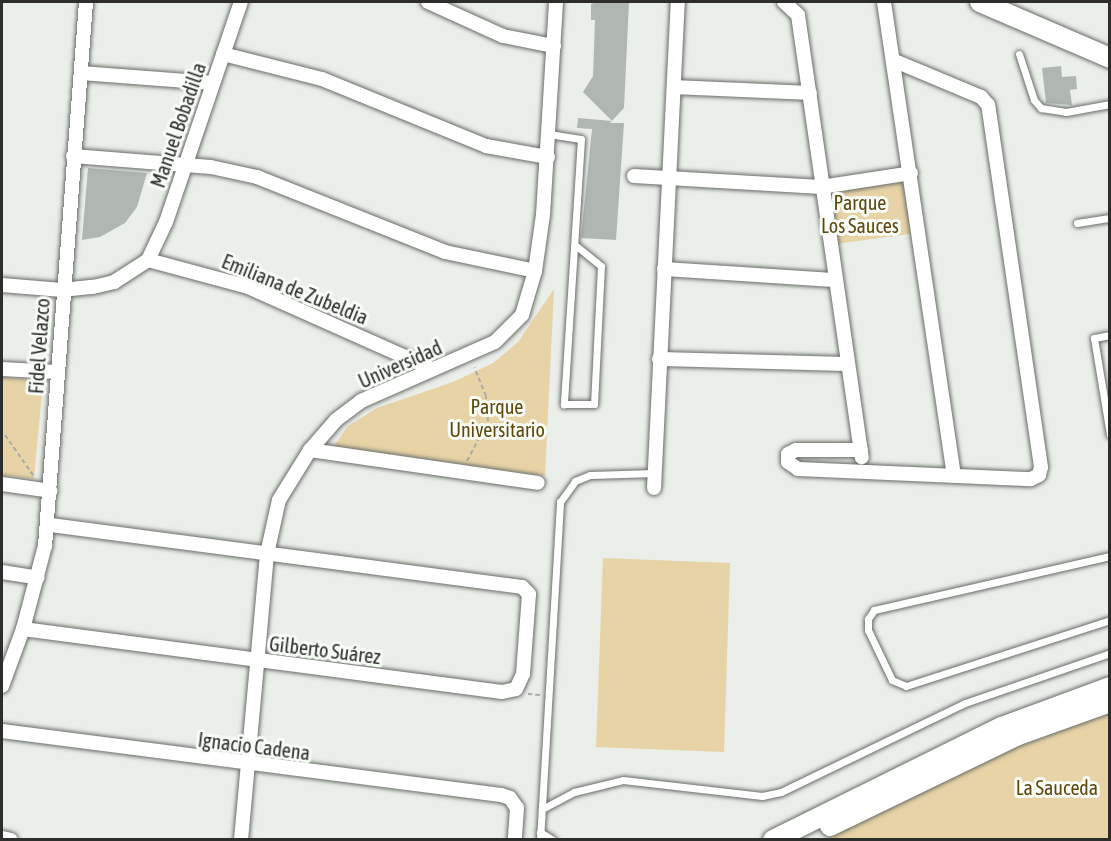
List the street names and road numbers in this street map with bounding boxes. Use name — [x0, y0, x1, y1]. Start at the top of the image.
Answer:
street label: Manuel Bobadilla — [145, 59, 211, 191]
street label: Emiliana de Zubeldia — [218, 249, 372, 329]
street label: Fidel Velazco — [24, 297, 54, 395]
street label: Universidad — [354, 335, 446, 393]
street label: Gilberto Suárez — [268, 631, 382, 669]
street label: Ignacio Cadena — [197, 727, 311, 765]

